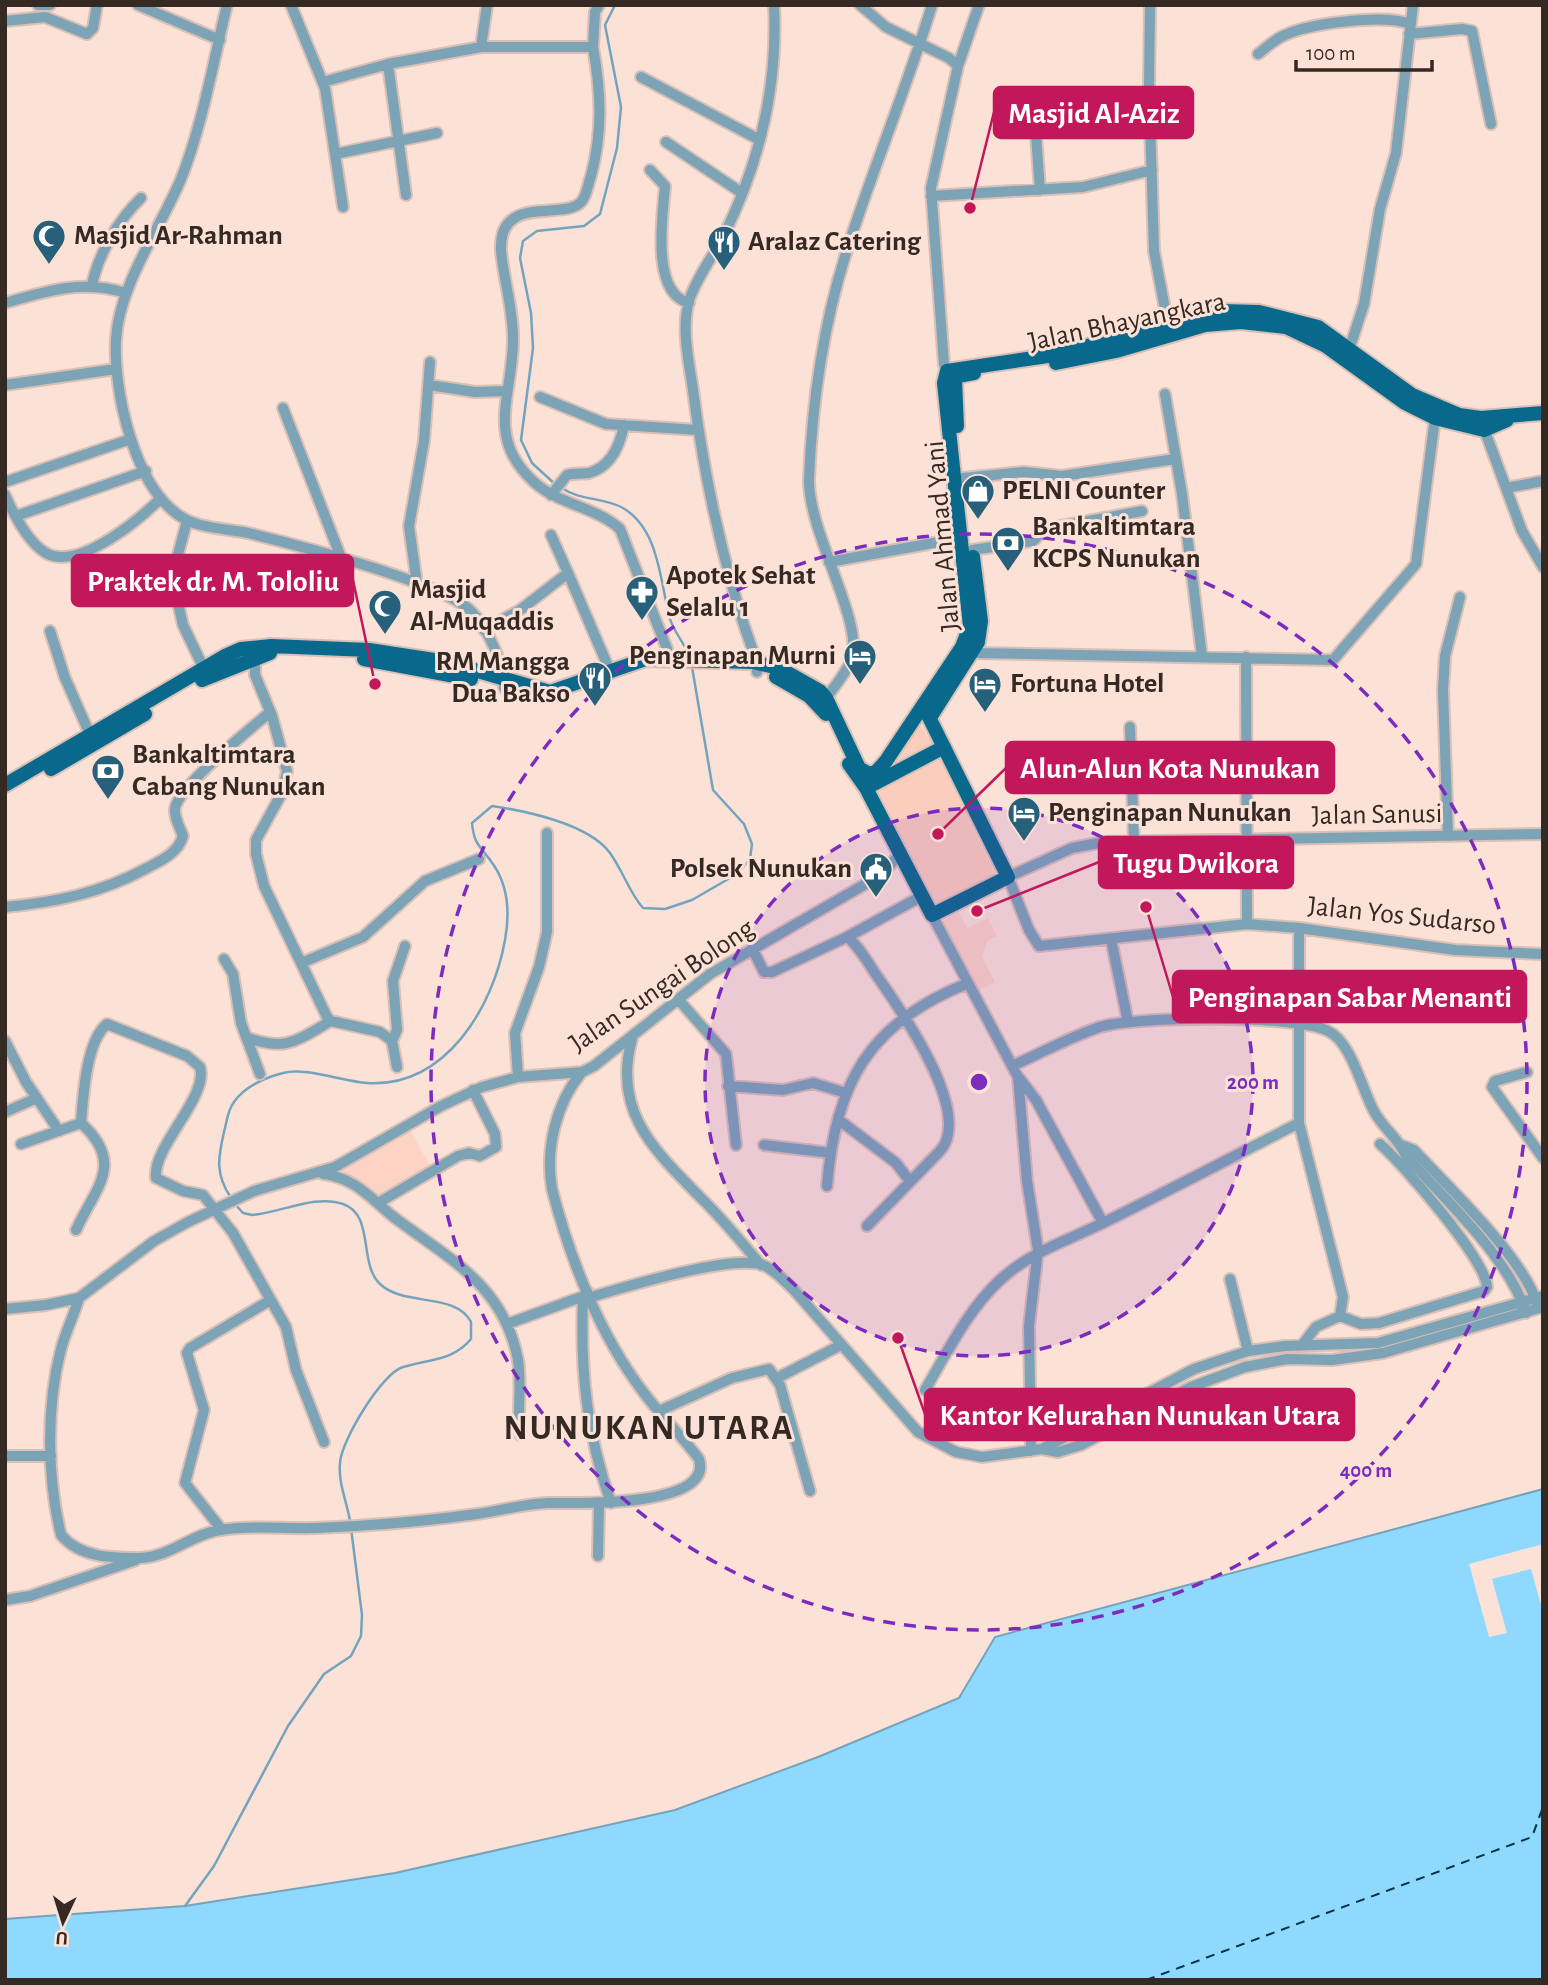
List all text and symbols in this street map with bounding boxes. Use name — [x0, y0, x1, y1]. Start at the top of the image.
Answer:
scale bar — [1296, 28, 1432, 72]
text: 100 m — [1306, 43, 1356, 64]
callout: Masjid Al-Aziz — [994, 87, 1193, 138]
text: Masjid Al-Aziz — [1008, 99, 1180, 129]
mosque icon: Masjid Ar-Rahman — [30, 217, 68, 266]
place label: Masjid Ar-Rahman — [74, 222, 283, 250]
restaurant icon: Aralaz Catering — [705, 223, 743, 272]
place label: Aralaz Catering — [748, 228, 922, 256]
street label: Jalan Bhayangkara — [1026, 287, 1228, 357]
street label: Jalan Ahmad Yani — [921, 439, 965, 633]
shop icon: PELNI Counter — [959, 472, 997, 521]
place label: PELNI Counter — [1002, 477, 1165, 505]
place label: Bankaltimtara KCPS Nunukan — [1032, 513, 1200, 573]
bank icon: Bankaltimtara KCPS Nunukan — [989, 524, 1027, 573]
callout: Praktek dr. M. Tololiu — [72, 555, 353, 606]
place label: Apotek Sehat Selalu 1 — [666, 562, 816, 622]
text: Praktek dr. M. Tololiu — [87, 567, 339, 597]
pharmacy icon: Apotek Sehat Selalu 1 — [623, 573, 661, 622]
place label: Masjid Al-Muqaddis — [410, 576, 554, 636]
mosque icon: Masjid Al-Muqaddis — [366, 587, 404, 636]
hotel icon: Penginapan Murni — [841, 637, 879, 686]
place label: Penginapan Murni — [629, 642, 836, 670]
place label: RM Mangga Dua Bakso — [436, 648, 570, 708]
restaurant icon: RM Mangga Dua Bakso — [576, 659, 614, 708]
hotel icon: Fortuna Hotel — [966, 665, 1004, 714]
place label: Fortuna Hotel — [1010, 670, 1164, 698]
place label: Bankaltimtara Cabang Nunukan — [132, 741, 326, 801]
callout: Alun-Alun Kota Nunukan — [1006, 742, 1334, 793]
bank icon: Bankaltimtara Cabang Nunukan — [89, 752, 127, 801]
text: Alun-Alun Kota Nunukan — [1020, 754, 1320, 784]
hotel icon: Penginapan Nunukan — [1005, 794, 1043, 843]
place label: Penginapan Nunukan — [1048, 799, 1292, 827]
street label: Jalan Sanusi — [1311, 800, 1443, 830]
callout: Tugu Dwikora — [1099, 837, 1293, 888]
text: Tugu Dwikora — [1113, 849, 1279, 879]
public building icon: Polsek Nunukan — [857, 850, 895, 899]
place label: Polsek Nunukan — [670, 855, 852, 883]
street label: Jalan Yos Sudarso — [1306, 892, 1498, 940]
street label: Jalan Sungai Bolong — [565, 914, 760, 1058]
callout: Penginapan Sabar Menanti — [1173, 971, 1526, 1022]
text: Penginapan Sabar Menanti — [1188, 983, 1512, 1013]
centre of rings — [967, 1070, 991, 1094]
text: 200 m — [1227, 1072, 1279, 1093]
callout: Kantor Kelurahan Nunukan Utara — [925, 1389, 1354, 1440]
text: Kantor Kelurahan Nunukan Utara — [939, 1401, 1341, 1431]
district label: NUNUKAN UTARA — [503, 1411, 795, 1446]
text: 400 m — [1340, 1460, 1392, 1481]
north arrow — [28, 1887, 98, 1957]
text: U — [55, 1928, 69, 1947]

